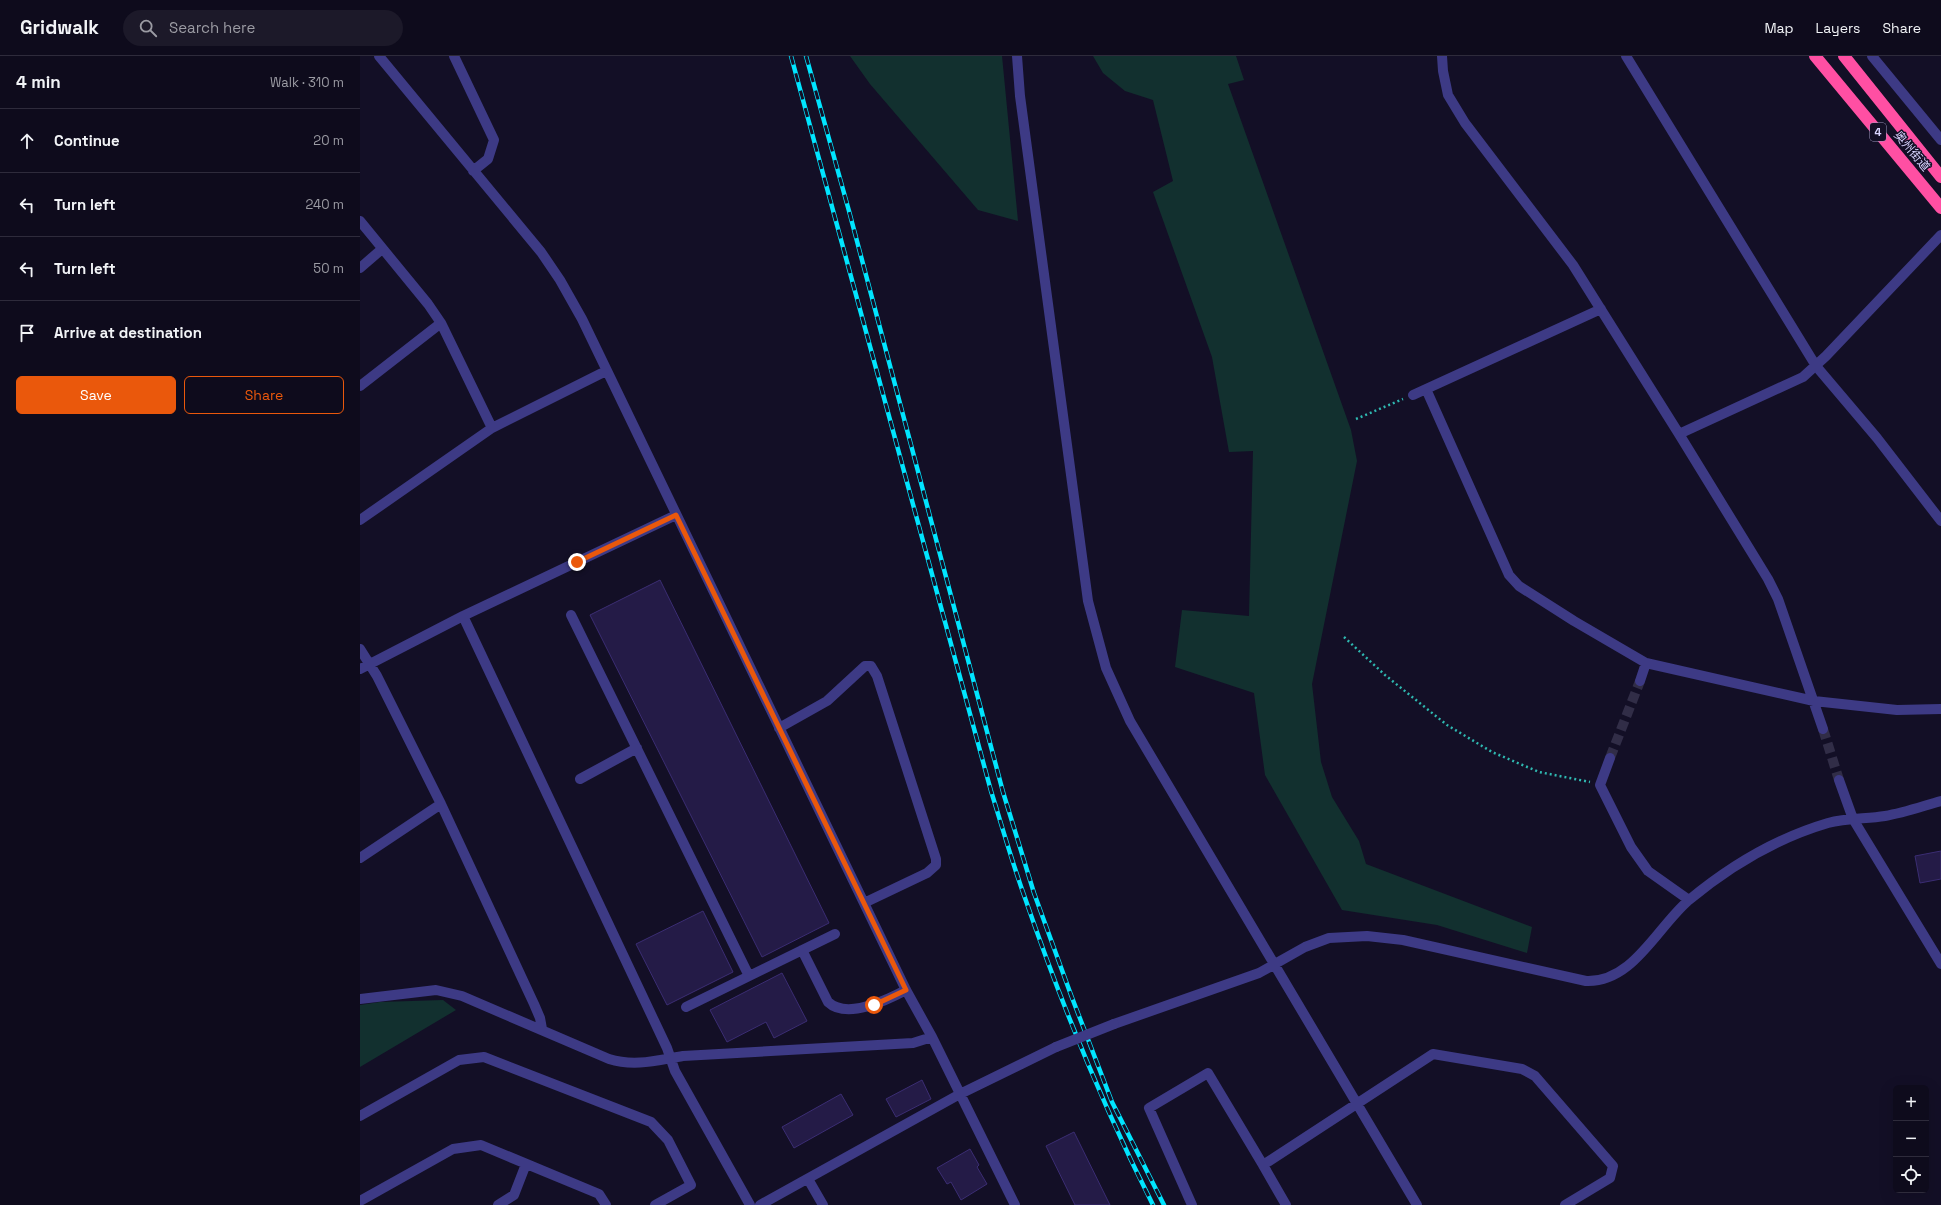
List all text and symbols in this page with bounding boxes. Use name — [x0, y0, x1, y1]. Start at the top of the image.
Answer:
search box — [123, 10, 403, 46]
text: Gridwalk — [20, 15, 99, 40]
icon: search — [137, 17, 159, 39]
text: Search here — [169, 18, 255, 37]
text: Map — [1764, 19, 1794, 37]
text: Layers — [1816, 19, 1860, 37]
text: Share — [1882, 19, 1921, 37]
text: 4 min — [16, 71, 61, 93]
text: Walk · 310 m — [270, 74, 344, 91]
road number: 4 — [1870, 123, 1886, 141]
street label: 奥州街道 — [1890, 127, 1934, 175]
icon: ahead — [16, 130, 38, 152]
text: Continue — [54, 131, 120, 150]
text: 20 m — [313, 132, 344, 149]
icon: left — [16, 194, 38, 216]
text: Turn left — [54, 195, 116, 214]
text: 240 m — [306, 196, 344, 213]
icon: left — [16, 258, 38, 280]
text: Turn left — [54, 259, 116, 278]
text: 50 m — [313, 260, 344, 277]
icon: arrive — [16, 322, 38, 344]
text: Arrive at destination — [54, 323, 202, 342]
button: Save — [16, 376, 176, 414]
button: Share — [184, 376, 344, 414]
route end — [568, 553, 586, 571]
route start — [865, 996, 883, 1014]
map controls — [1893, 1085, 1929, 1193]
button: + — [1893, 1085, 1929, 1121]
button: − — [1893, 1121, 1929, 1157]
button: locate — [1893, 1157, 1929, 1193]

